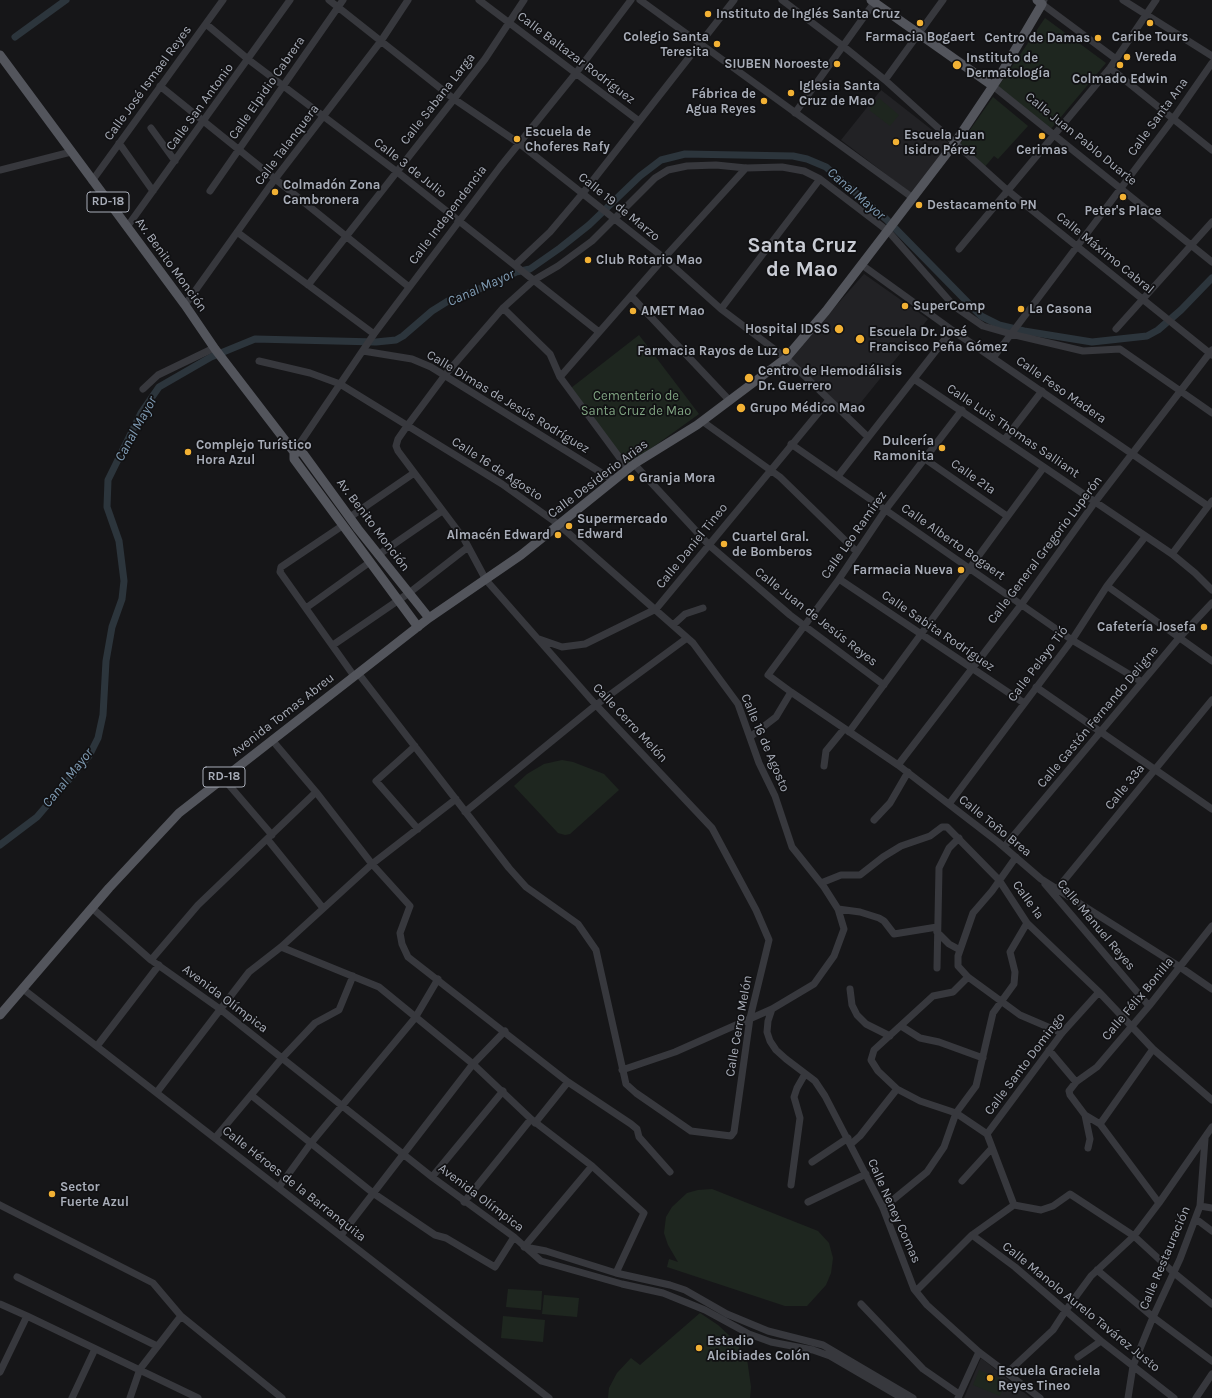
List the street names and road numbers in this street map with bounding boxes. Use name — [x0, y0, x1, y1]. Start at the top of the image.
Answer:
street label: Calle Baltazar Rodríguez — [514, 9, 638, 107]
street label: Calle José Ismael Reyes — [101, 22, 195, 144]
street label: Calle Elpidio Cabrera — [226, 33, 308, 143]
street label: Calle Sabana Larga — [397, 50, 479, 148]
street label: Calle San Antonio — [163, 60, 237, 154]
street label: Calle Santa Ana — [1124, 75, 1192, 159]
street label: Calle Juan Pablo Duarte — [1022, 89, 1140, 189]
street label: Calle Talanquera — [251, 101, 323, 189]
street label: Calle 3 de Julio — [370, 135, 450, 201]
street label: Calle Independencia — [406, 162, 490, 268]
street label: Calle 19 de Marzo — [575, 169, 663, 245]
road number: RD-18 — [87, 192, 129, 212]
street label: Calle Máximo Cabral — [1053, 209, 1157, 297]
street label: Av. Benito Monción — [132, 215, 210, 315]
street label: Calle Dimas de Jesús Rodríguez — [424, 347, 592, 457]
street label: Calle Feso Madera — [1013, 353, 1109, 427]
street label: Calle Luis Thomas Salliant — [944, 381, 1082, 481]
street label: Calle 16 de Agosto — [449, 434, 545, 504]
street label: Calle Desiderio Arias — [545, 436, 651, 522]
street label: Calle 21ª — [948, 456, 998, 498]
street label: Calle General Gregorio Luperón — [984, 473, 1106, 627]
street label: Av. Benito Monción — [333, 476, 413, 574]
street label: Calle Leo Ramírez — [818, 488, 890, 582]
street label: Calle Daniel Tineo — [653, 500, 731, 592]
street label: Calle Alberto Bogaert — [898, 500, 1008, 584]
street label: Calle Juan de Jesús Reyes — [751, 564, 881, 670]
street label: Calle Sabita Rodríguez — [878, 587, 998, 675]
street label: Calle Pelayo Tió — [1005, 623, 1071, 705]
street label: Calle Gastón Fernando Deligne — [1034, 643, 1162, 791]
street label: Avenida Tomas Abreu — [228, 670, 338, 760]
street label: Calle Cerro Melón — [589, 680, 671, 766]
street label: Calle 16 de Agosto — [737, 692, 793, 794]
street label: Calle 33ª — [1102, 761, 1148, 813]
road number: RD-18 — [203, 767, 245, 787]
street label: Calle Toño Brea — [955, 792, 1035, 860]
street label: Calle Manuel Reyes — [1053, 876, 1139, 974]
street label: Calle 1ª — [1009, 878, 1047, 922]
street label: Calle Félix Bonilla — [1099, 954, 1177, 1044]
street label: Avenida Olímpica — [179, 962, 271, 1036]
street label: Calle Cerro Melón — [722, 974, 756, 1078]
street label: Calle Santo Domingo — [981, 1010, 1069, 1118]
street label: Calle Héroes de la Barranquita — [219, 1123, 369, 1245]
street label: Calle Neney Comas — [864, 1156, 924, 1266]
street label: Avenida Olímpica — [435, 1161, 527, 1235]
street label: Calle Restauración — [1136, 1204, 1194, 1312]
street label: Calle Manolo Aurelo Tavárez Justo — [999, 1238, 1163, 1376]

